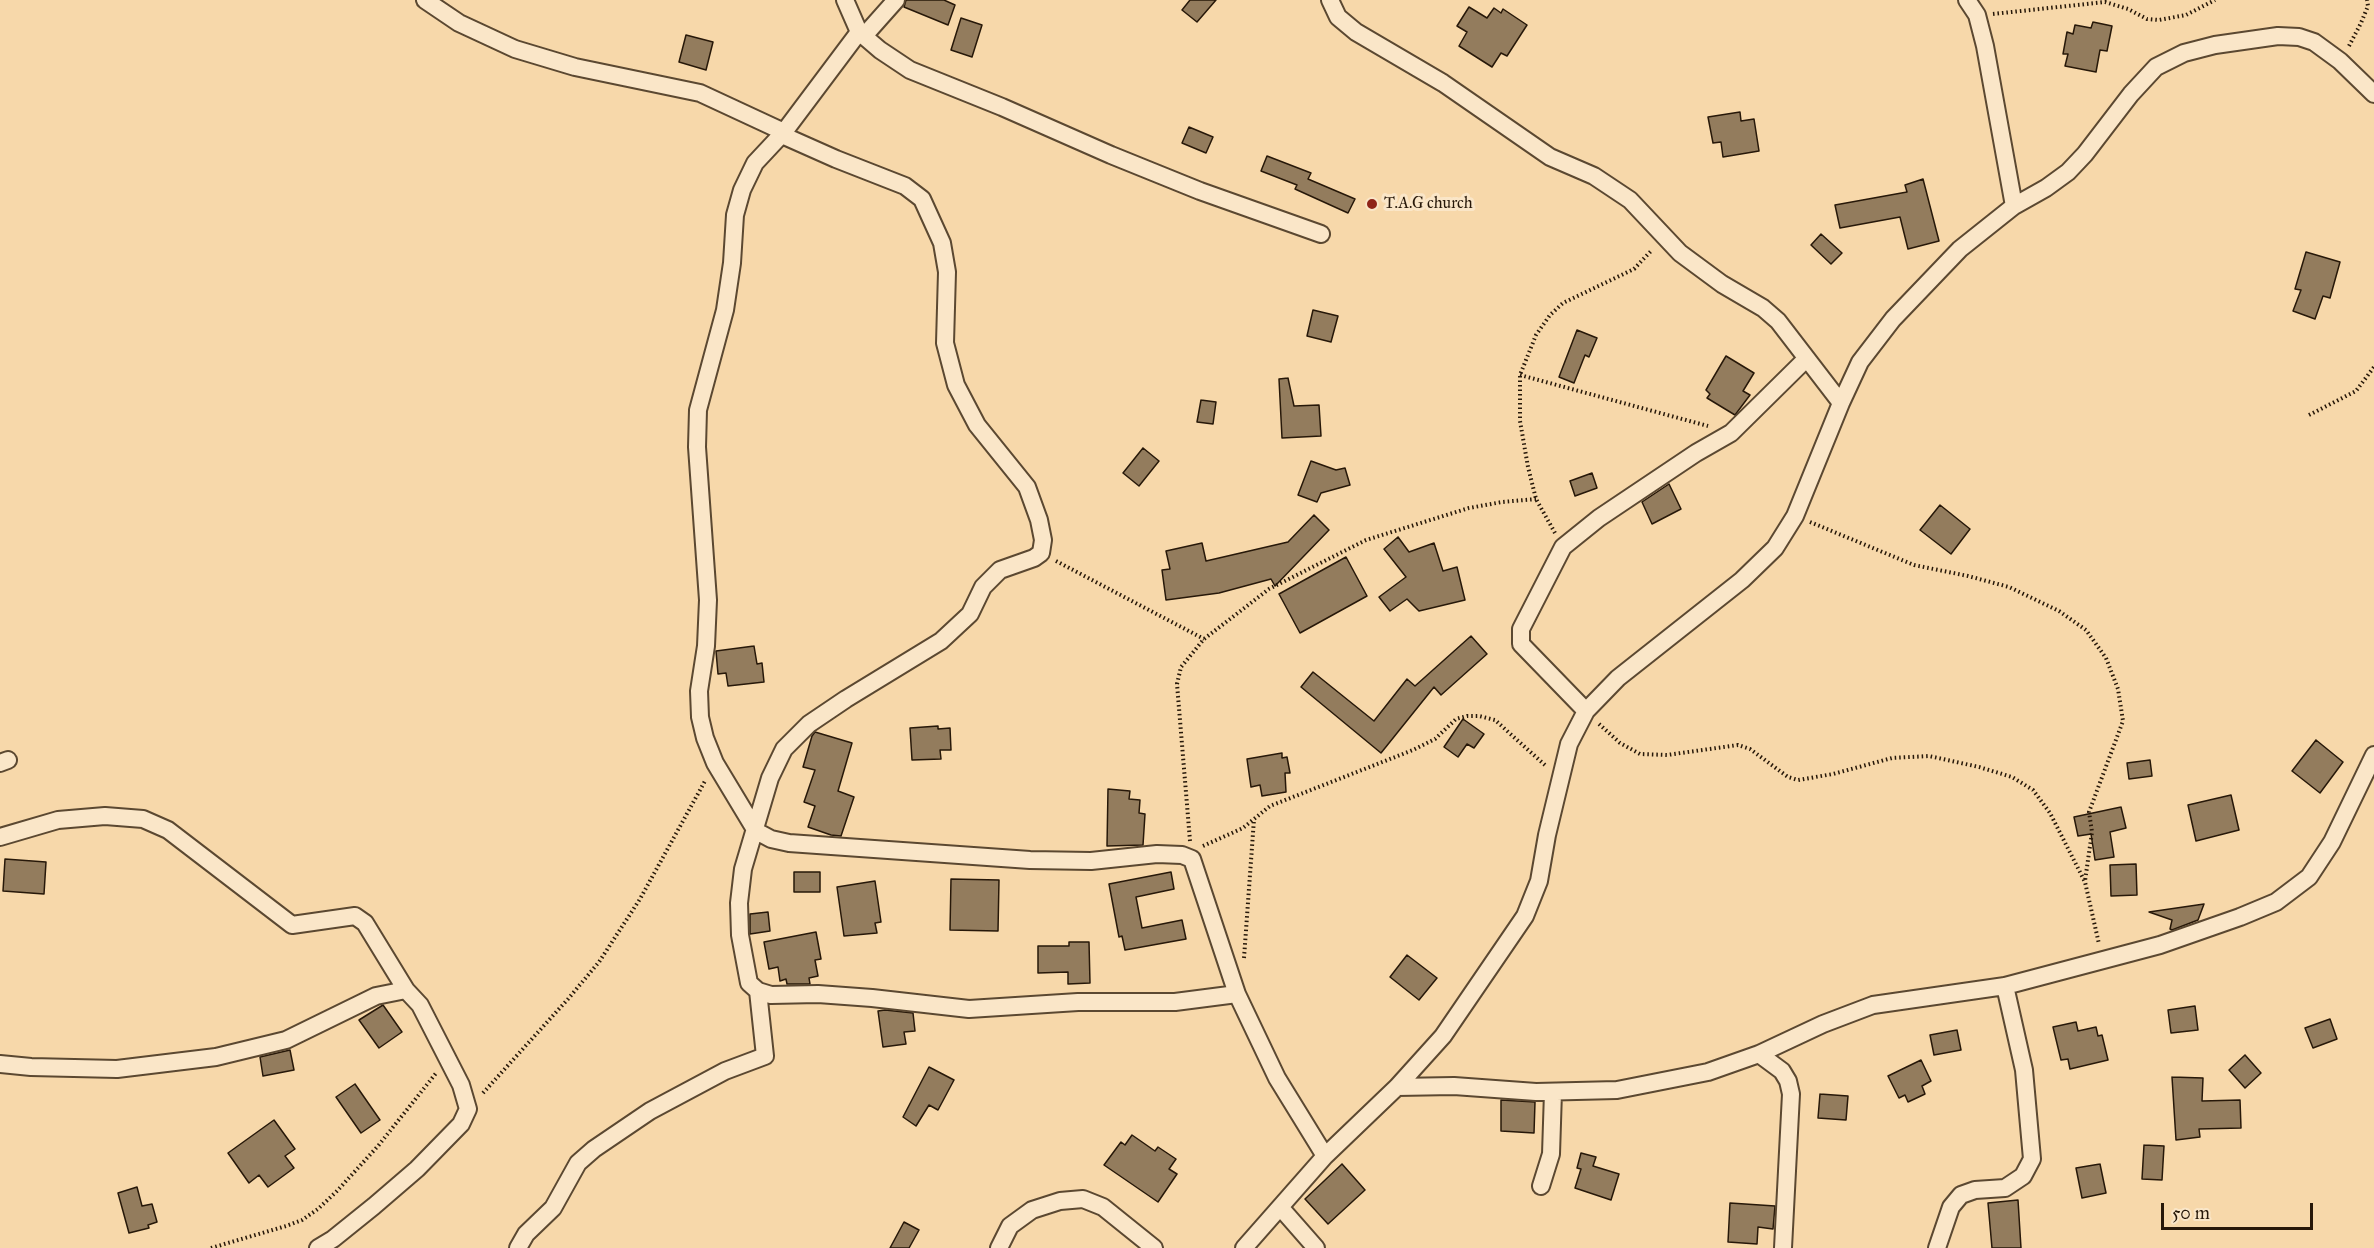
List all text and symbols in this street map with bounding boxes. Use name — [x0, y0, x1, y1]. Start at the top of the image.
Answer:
place label: T.A.G church — [1384, 194, 1473, 214]
marker: T.A.G church — [1365, 197, 1379, 211]
scale bar — [2164, 1191, 2316, 1229]
text: 50 m — [2172, 1202, 2210, 1224]

